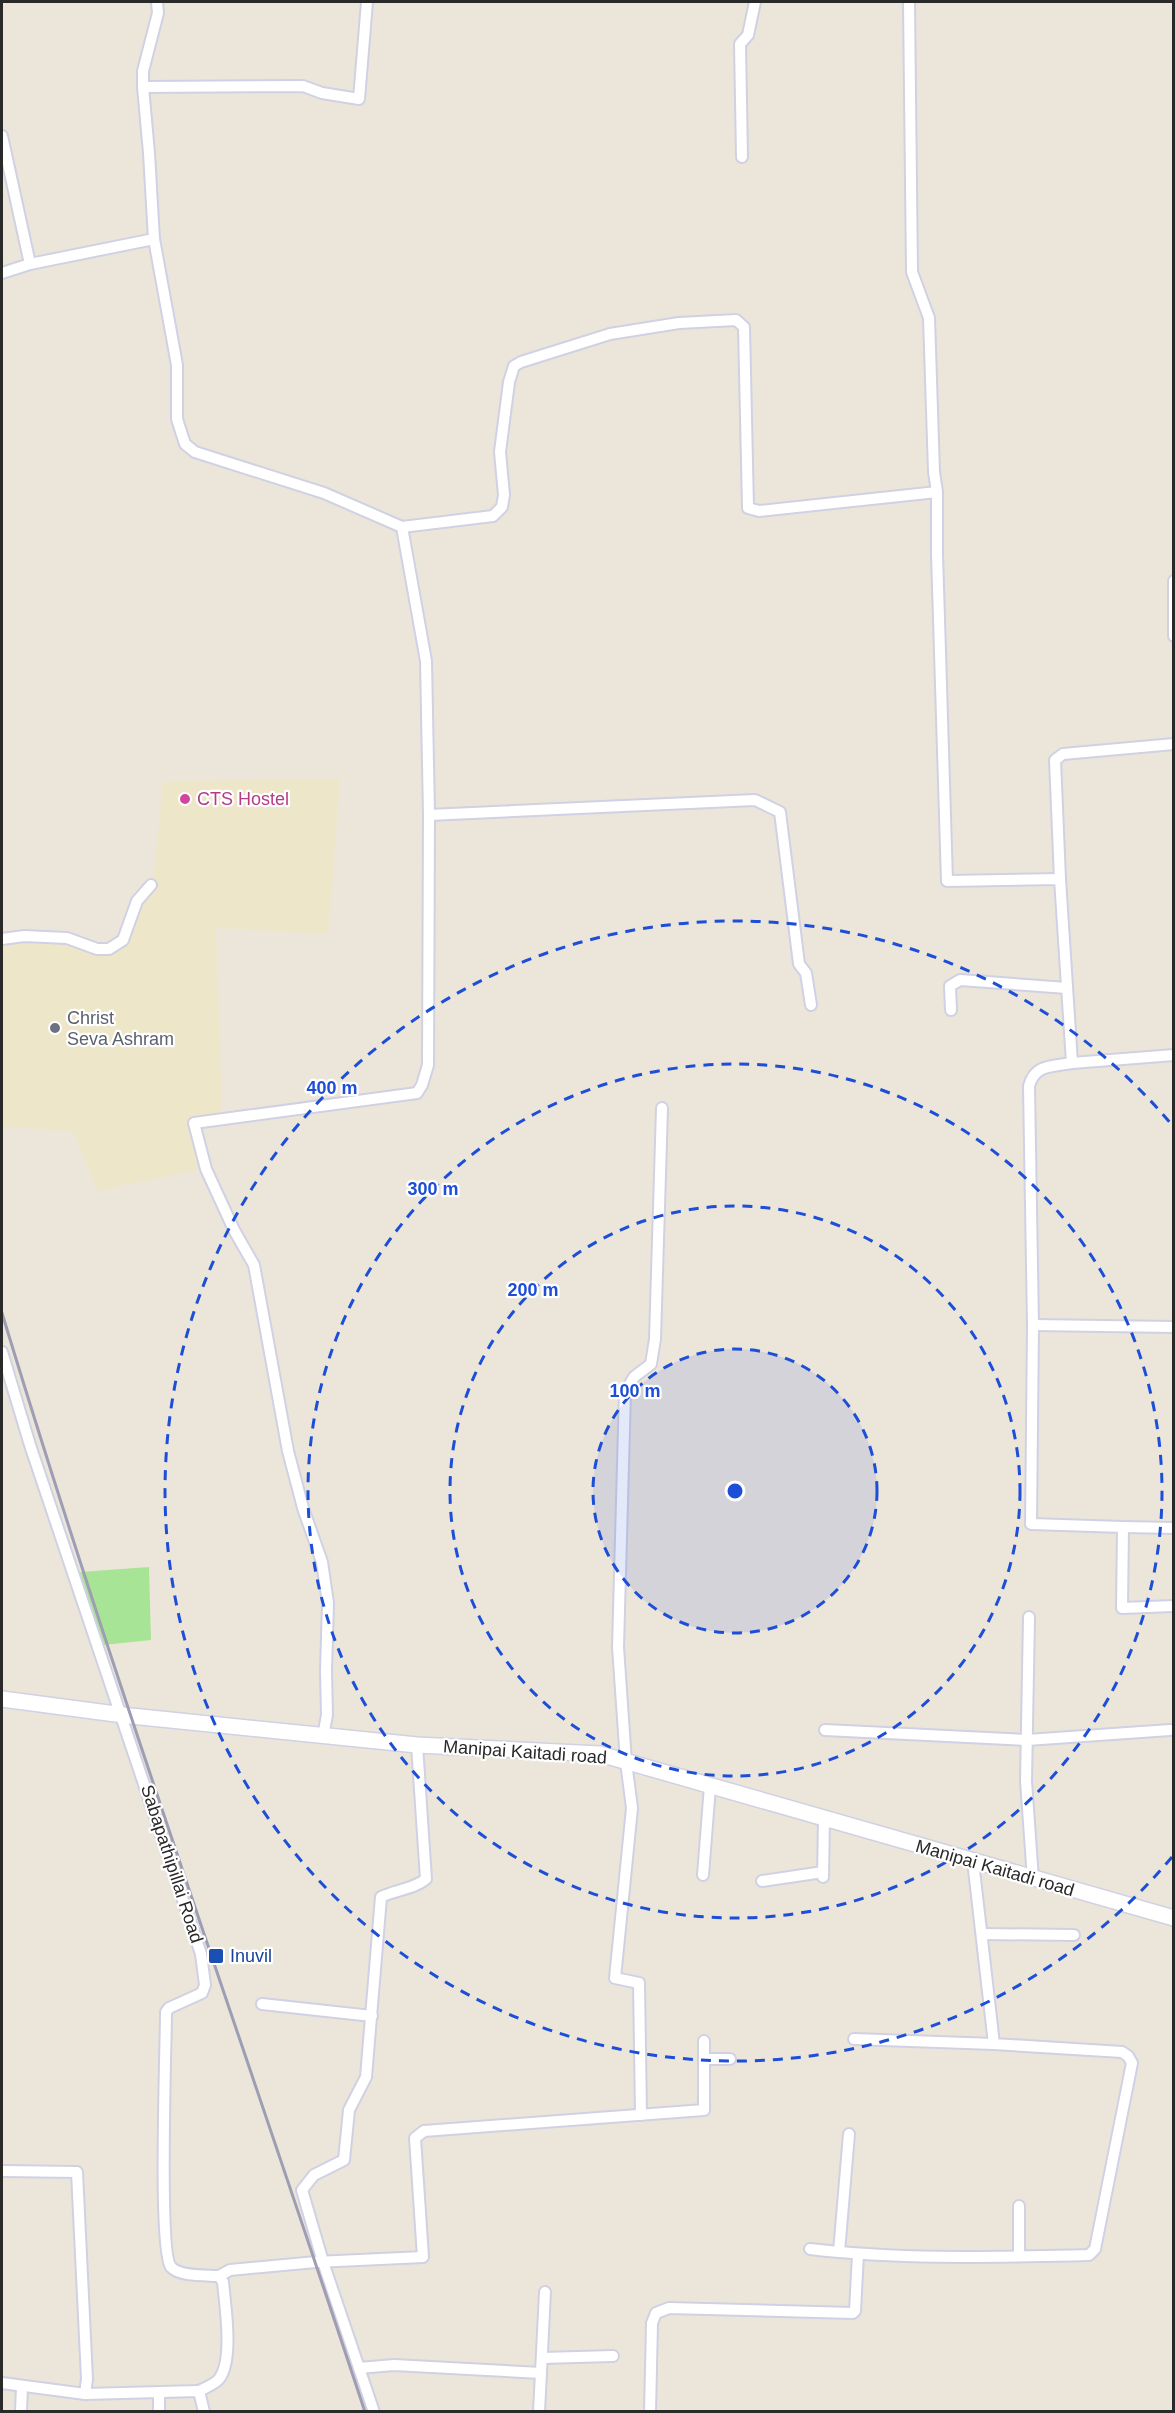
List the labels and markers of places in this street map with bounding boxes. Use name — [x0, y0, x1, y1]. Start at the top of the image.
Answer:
place label: CTS Hostel — [197, 789, 289, 809]
marker: CTS Hostel — [178, 792, 192, 806]
place label: Christ Seva Ashram — [67, 1008, 174, 1049]
marker: Christ Seva Ashram — [48, 1021, 62, 1035]
centre of rings — [725, 1481, 745, 1501]
place label: Inuvil — [230, 1946, 272, 1966]
marker: Inuvil — [207, 1947, 225, 1965]

